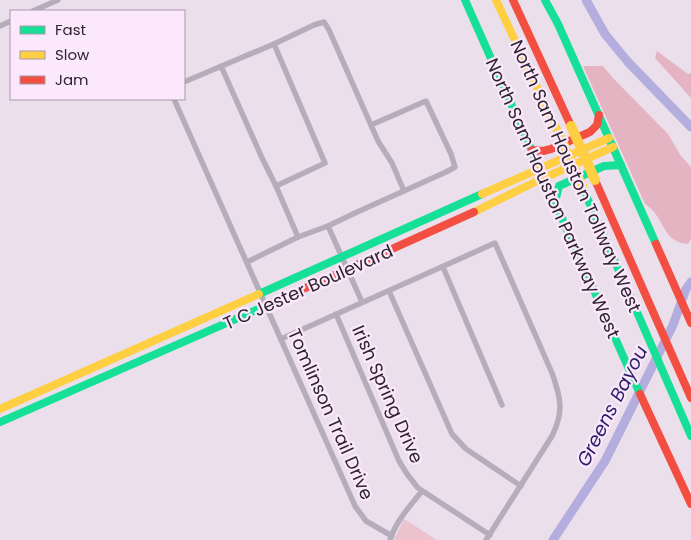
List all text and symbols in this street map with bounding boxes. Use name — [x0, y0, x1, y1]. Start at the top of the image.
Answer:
legend — [10, 10, 185, 100]
text: Fast — [55, 19, 86, 40]
street label: North Sam Houston Tollway West — [504, 36, 648, 316]
text: Slow — [55, 44, 90, 65]
street label: North Sam Houston Parkway West — [480, 54, 626, 342]
text: Jam — [55, 69, 89, 90]
street label: T C Jester Boulevard — [219, 238, 397, 336]
street label: Irish Spring Drive — [346, 321, 430, 467]
street label: Tomlinson Trail Drive — [282, 324, 380, 504]
water label: Greens Bayou — [570, 341, 654, 471]

